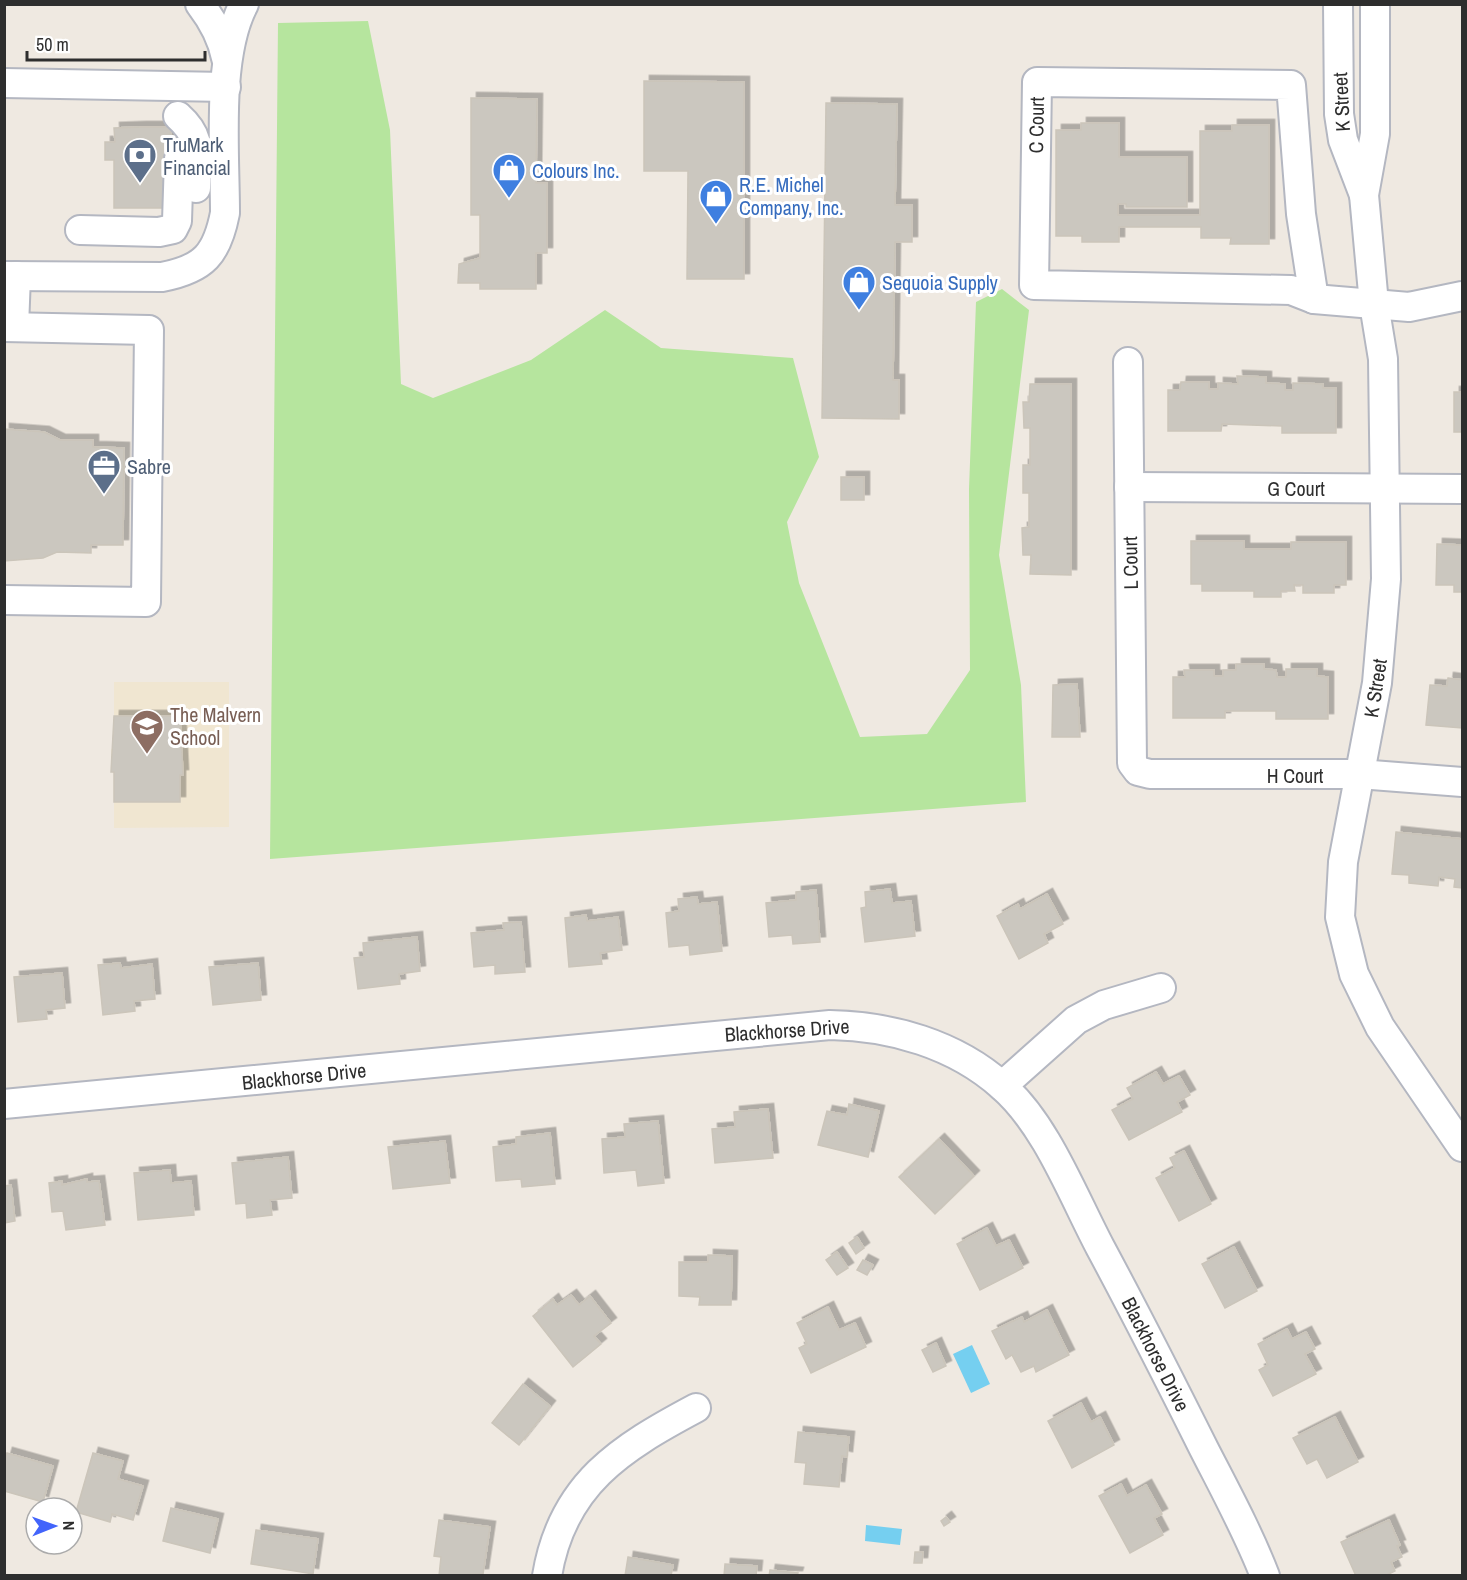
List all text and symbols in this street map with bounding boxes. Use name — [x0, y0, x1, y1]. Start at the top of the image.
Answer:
scale bar — [27, 24, 206, 62]
text: 50 m — [36, 32, 69, 57]
street label: K Street — [1326, 71, 1356, 132]
street label: C Court — [1022, 96, 1050, 153]
place label: TruMark Financial — [163, 131, 230, 181]
bank icon: TruMark Financial — [122, 137, 158, 184]
shop icon: Colours Inc. — [491, 152, 527, 199]
place label: Colours Inc. — [532, 157, 620, 184]
place label: R.E. Michel Company, Inc. — [739, 171, 844, 221]
shop icon: R.E. Michel Company, Inc. — [698, 178, 734, 225]
shop icon: Sequoia Supply — [841, 264, 877, 311]
place label: Sequoia Supply — [882, 269, 999, 296]
office icon: Sabre — [86, 448, 122, 495]
place label: Sabre — [127, 453, 171, 480]
street label: G Court — [1267, 475, 1325, 502]
street label: L Court — [1116, 536, 1144, 590]
street label: K Street — [1357, 656, 1393, 719]
place label: The Malvern School — [170, 701, 261, 751]
school or university icon: The Malvern School — [129, 708, 165, 755]
street label: H Court — [1267, 762, 1324, 789]
street label: Blackhorse Drive — [724, 1012, 850, 1048]
street label: Blackhorse Drive — [240, 1056, 368, 1096]
street label: Blackhorse Drive — [1116, 1292, 1196, 1416]
north arrow — [24, 1496, 84, 1556]
text: N — [58, 1521, 80, 1531]

